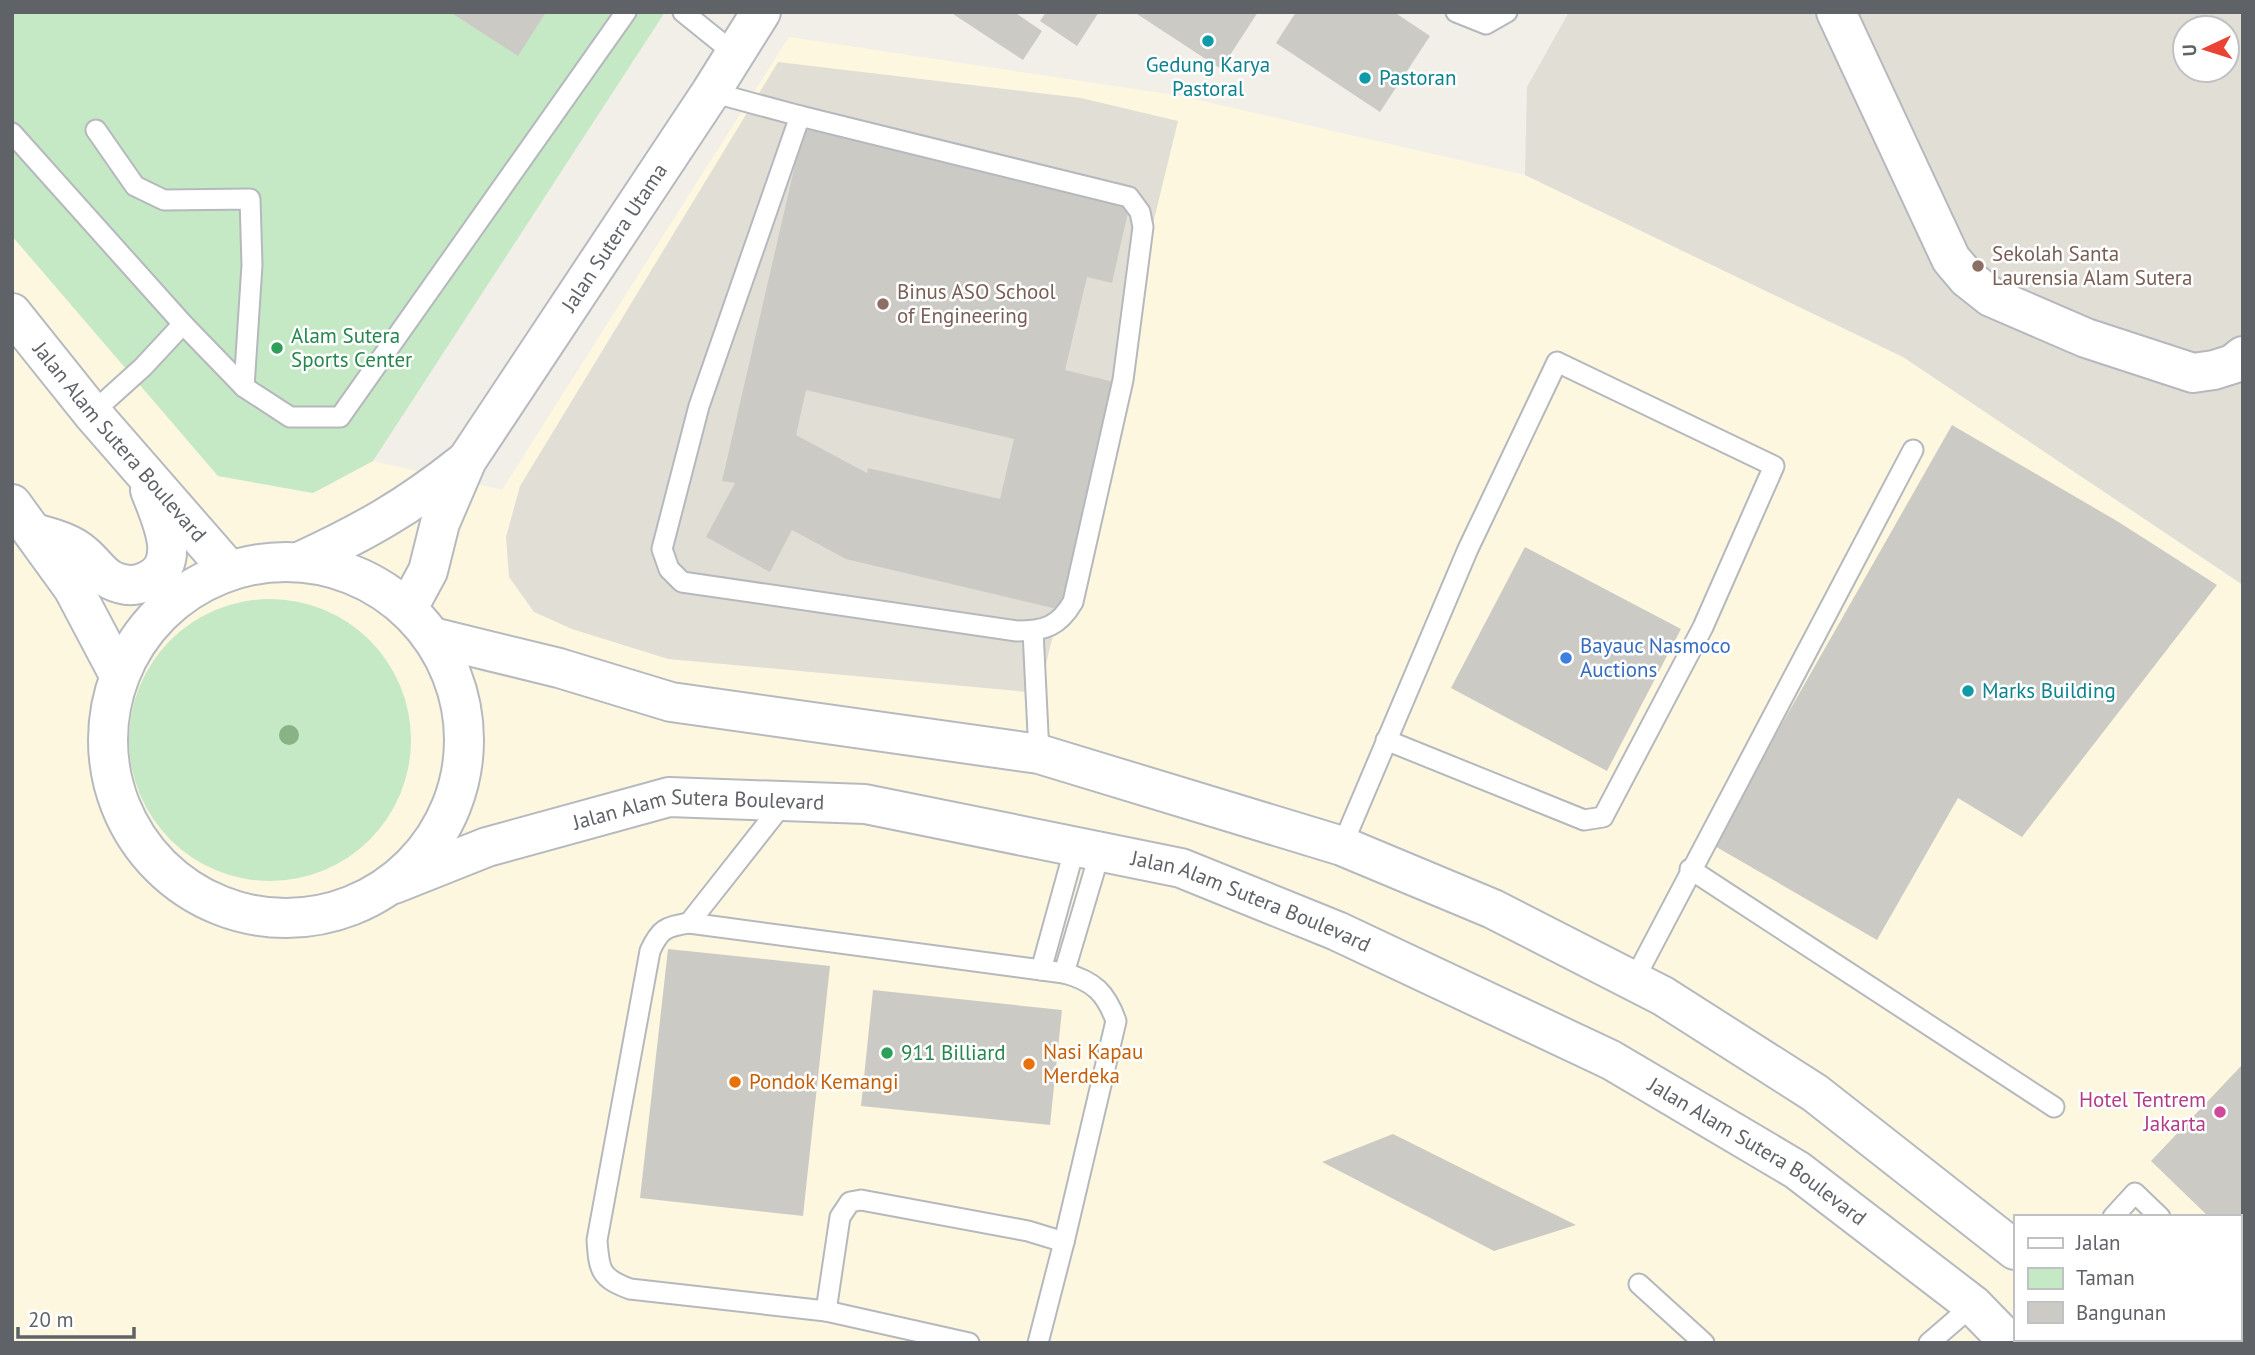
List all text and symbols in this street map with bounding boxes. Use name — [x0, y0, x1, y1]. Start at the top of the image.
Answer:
north arrow — [2171, 14, 2241, 84]
marker: Gedung Karya Pastoral — [1200, 33, 1216, 49]
text: U — [2177, 43, 2201, 57]
place label: Gedung Karya Pastoral — [1146, 51, 1270, 102]
place label: Pastoran — [1379, 64, 1456, 91]
marker: Pastoran — [1357, 70, 1373, 86]
street label: Jalan Sutera Utama — [555, 158, 673, 317]
place label: Sekolah Santa Laurensia Alam Sutera — [1992, 240, 2192, 291]
marker: Sekolah Santa Laurensia Alam Sutera — [1970, 258, 1986, 274]
place label: Binus ASO School of Engineering — [897, 278, 1056, 329]
marker: Binus ASO School of Engineering — [875, 296, 891, 312]
place label: Alam Sutera Sports Center — [291, 322, 412, 373]
street label: Jalan Alam Sutera Boulevard — [27, 335, 212, 548]
marker: Alam Sutera Sports Center — [269, 340, 285, 356]
place label: Bayauc Nasmoco Auctions — [1580, 632, 1731, 683]
marker: Bayauc Nasmoco Auctions — [1558, 650, 1574, 666]
place label: Marks Building — [1982, 677, 2116, 704]
marker: Marks Building — [1960, 683, 1976, 699]
street label: Jalan Alam Sutera Boulevard — [569, 783, 825, 836]
street label: Jalan Alam Sutera Boulevard — [1128, 844, 1375, 958]
place label: Nasi Kapau Merdeka — [1043, 1038, 1143, 1089]
place label: 911 Billiard — [901, 1039, 1006, 1066]
marker: 911 Billiard — [879, 1045, 895, 1061]
marker: Nasi Kapau Merdeka — [1021, 1056, 1037, 1072]
place label: Pondok Kemangi — [749, 1068, 899, 1095]
street label: Jalan Alam Sutera Boulevard — [1642, 1070, 1872, 1231]
marker: Pondok Kemangi — [727, 1074, 743, 1090]
place label: Hotel Tentrem Jakarta — [2079, 1086, 2206, 1137]
marker: Hotel Tentrem Jakarta — [2212, 1104, 2228, 1120]
legend — [2014, 1215, 2241, 1341]
text: Jalan — [2075, 1229, 2121, 1256]
text: Taman — [2076, 1264, 2135, 1291]
scale bar — [18, 1296, 133, 1340]
text: Bangunan — [2076, 1299, 2166, 1326]
text: 20 m — [28, 1306, 74, 1333]

